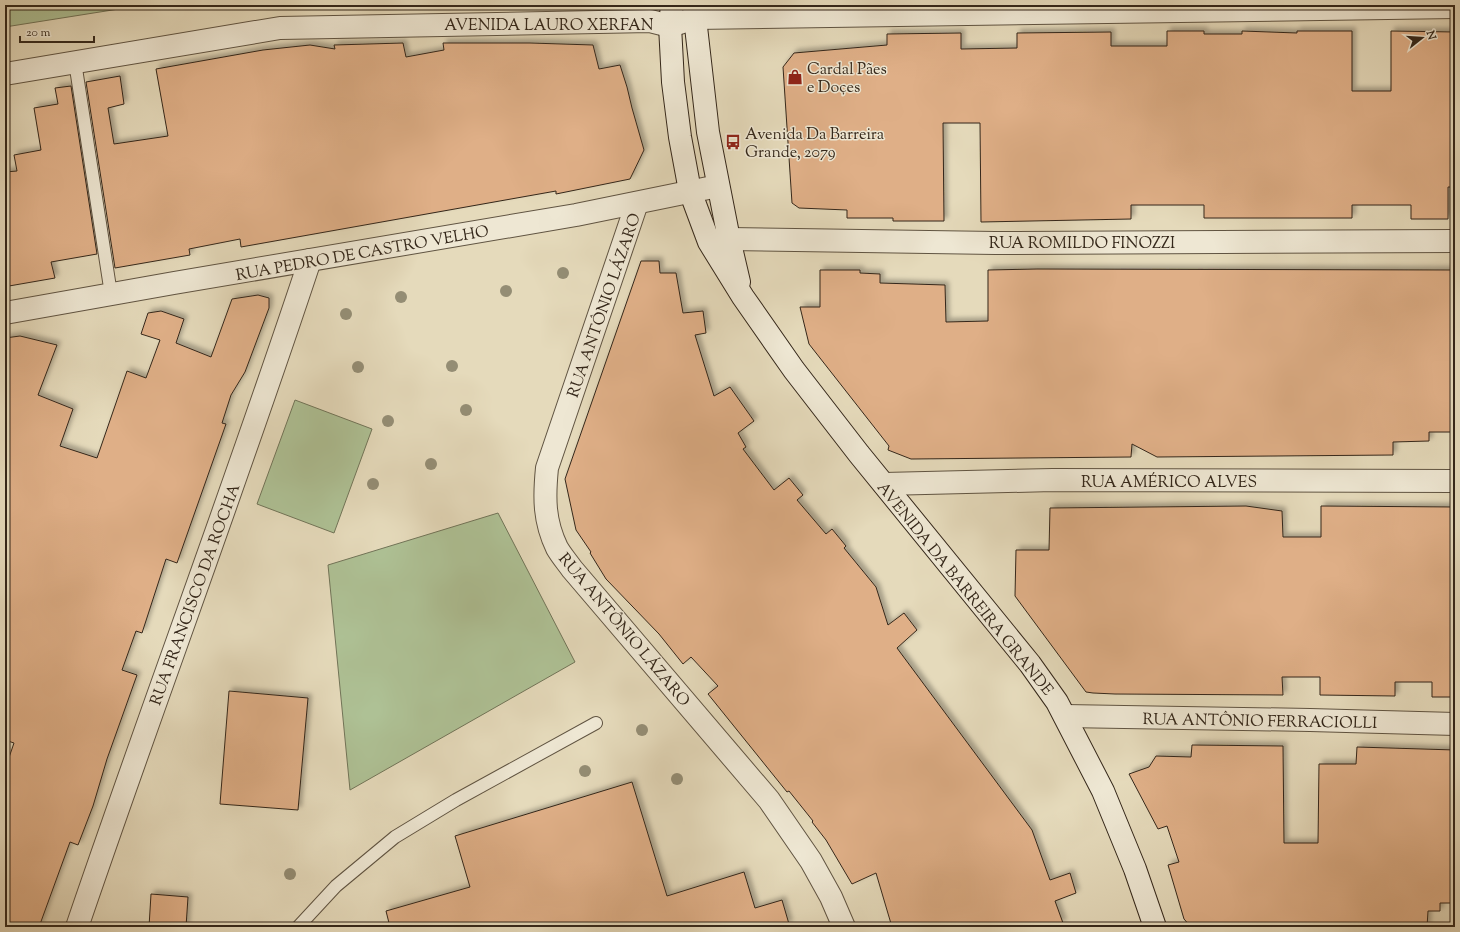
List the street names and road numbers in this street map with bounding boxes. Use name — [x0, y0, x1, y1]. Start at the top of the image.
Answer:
street label: AVENIDA LAURO XERFAN — [444, 15, 654, 38]
street label: RUA ANTÔNIO LÁZARO — [563, 210, 648, 401]
street label: RUA PEDRO DE CASTRO VELHO — [234, 221, 491, 288]
street label: RUA ROMILDO FINOZZI — [989, 233, 1175, 256]
street label: RUA AMÉRICO ALVES — [1081, 472, 1257, 495]
street label: AVENIDA DA BARREIRA GRANDE — [870, 478, 1058, 702]
street label: RUA FRANCISCO DA ROCHA — [145, 481, 247, 709]
street label: RUA ANTÔNIO LÁZARO — [552, 549, 694, 712]
street label: RUA ANTÔNIO FERRACIOLLI — [1142, 709, 1377, 736]

